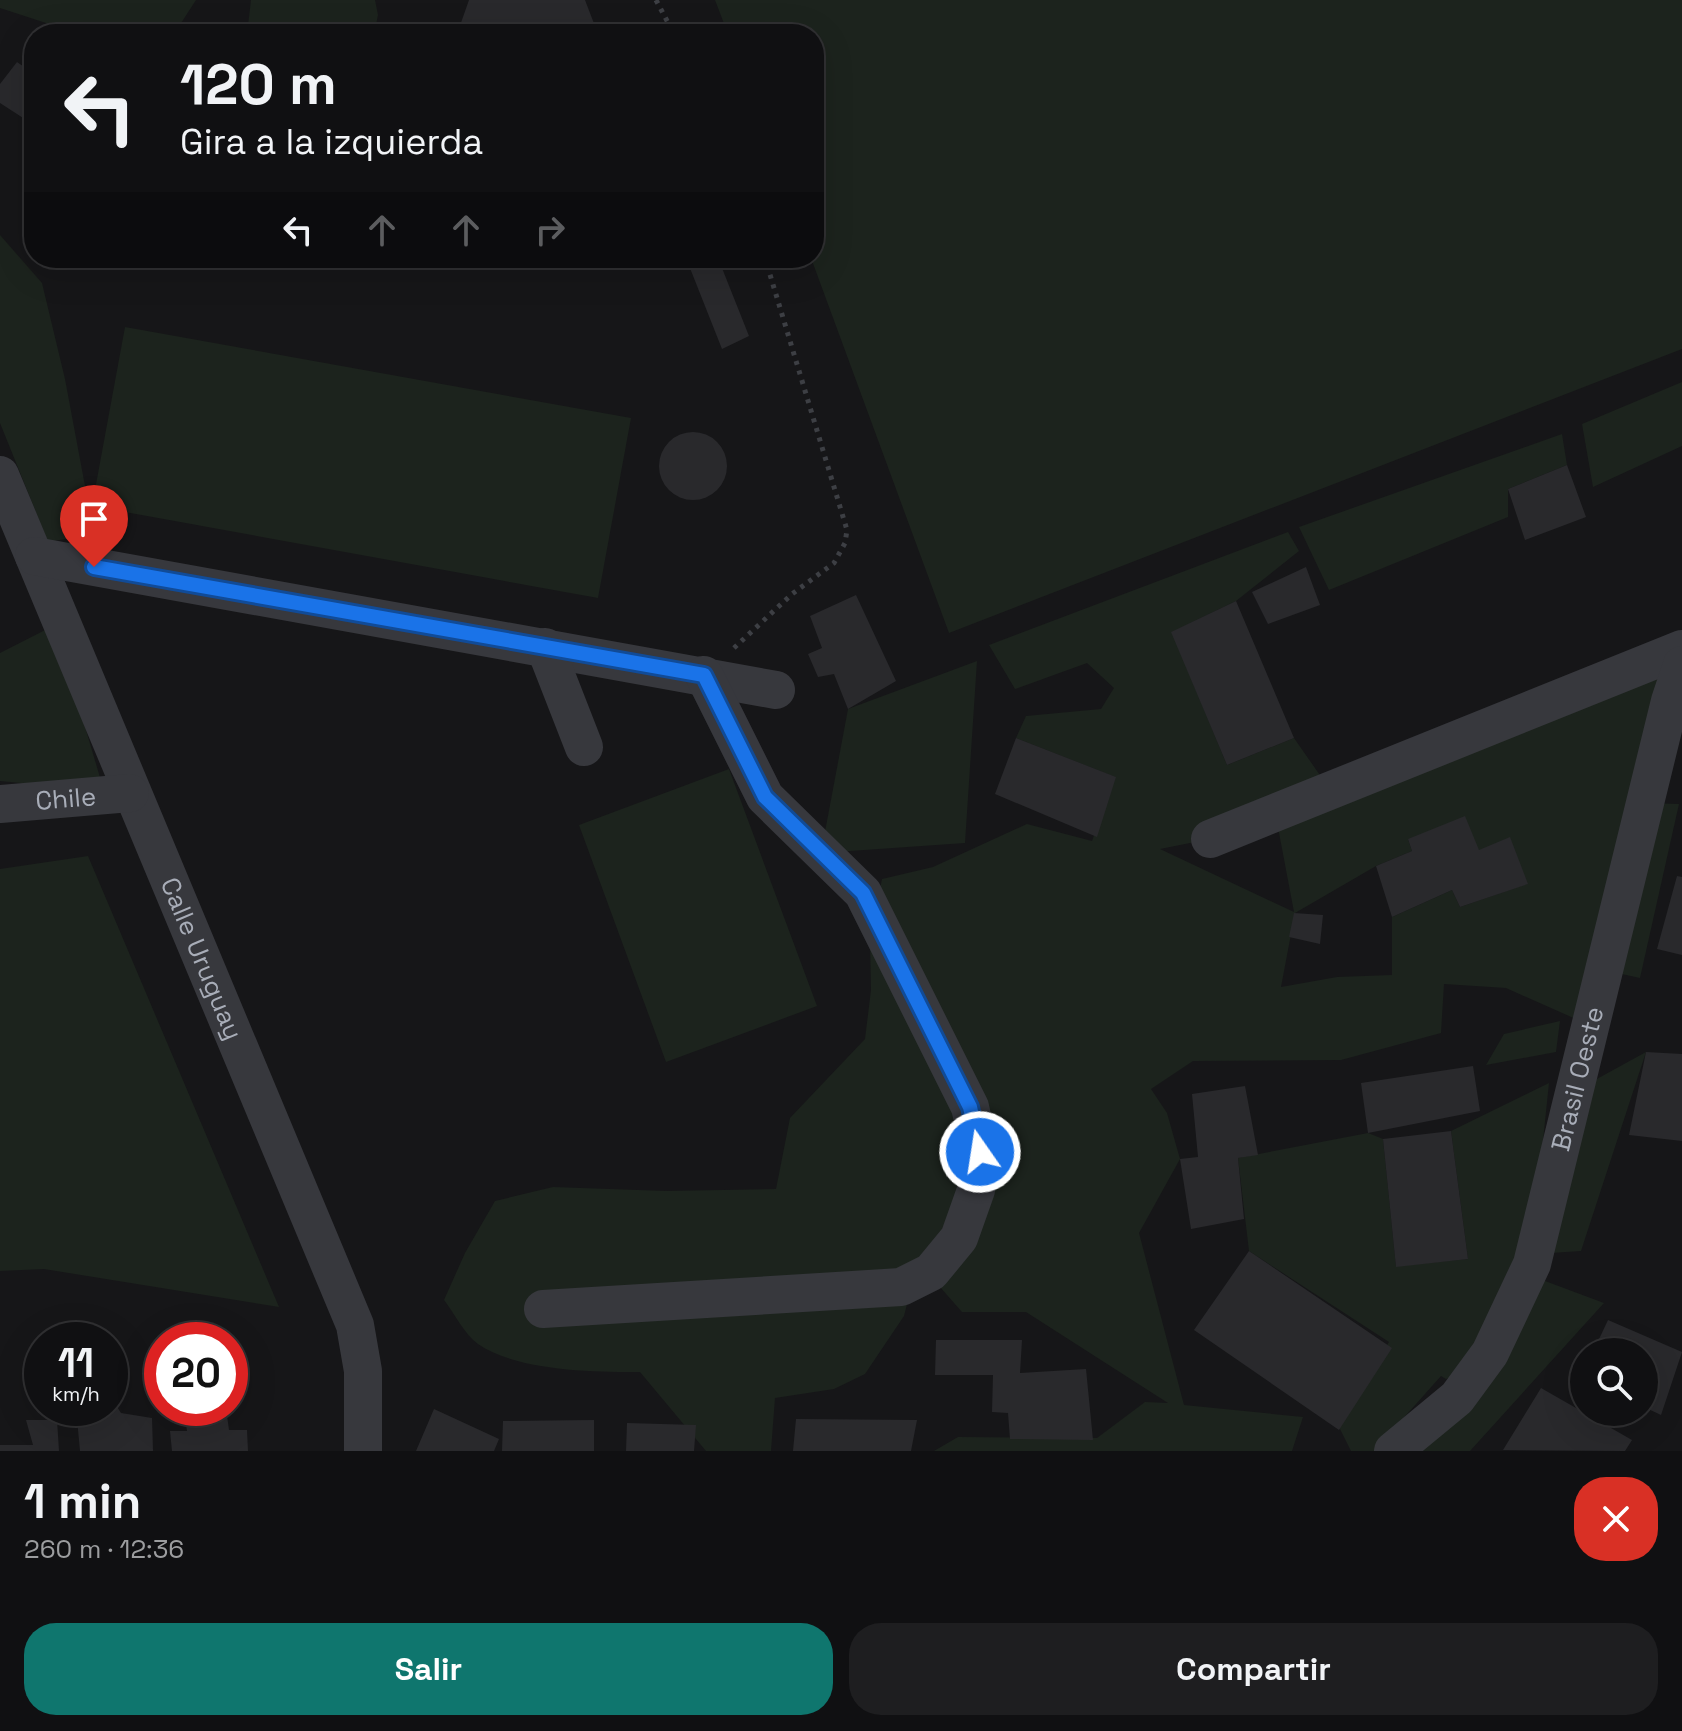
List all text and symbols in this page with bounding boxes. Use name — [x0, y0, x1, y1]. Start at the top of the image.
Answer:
text: 120 m — [180, 49, 337, 120]
icon: left — [48, 56, 152, 160]
text: Gira a la izquierda — [180, 119, 483, 165]
icon: left — [276, 208, 320, 252]
icon: ahead — [360, 208, 404, 252]
icon: ahead — [444, 208, 488, 252]
icon: right — [528, 208, 572, 252]
pin — [60, 485, 128, 567]
icon: arrive — [72, 497, 116, 541]
street label: Chile — [34, 779, 97, 818]
street label: Calle Uruguay — [153, 872, 251, 1045]
street label: Brasil Oeste — [1543, 1003, 1611, 1155]
position arrow — [938, 1110, 1022, 1194]
speed limit sign: 20 — [144, 1322, 248, 1426]
text: 11 — [58, 1338, 94, 1389]
map controls — [1570, 1338, 1658, 1426]
button: search — [1570, 1338, 1658, 1426]
text: km/h — [52, 1381, 100, 1407]
text: 1 min — [24, 1471, 141, 1532]
button: close — [1574, 1477, 1658, 1561]
text: 260 m · 12:36 — [24, 1532, 184, 1566]
button: Salir — [24, 1623, 833, 1715]
button: Compartir — [849, 1623, 1658, 1715]

